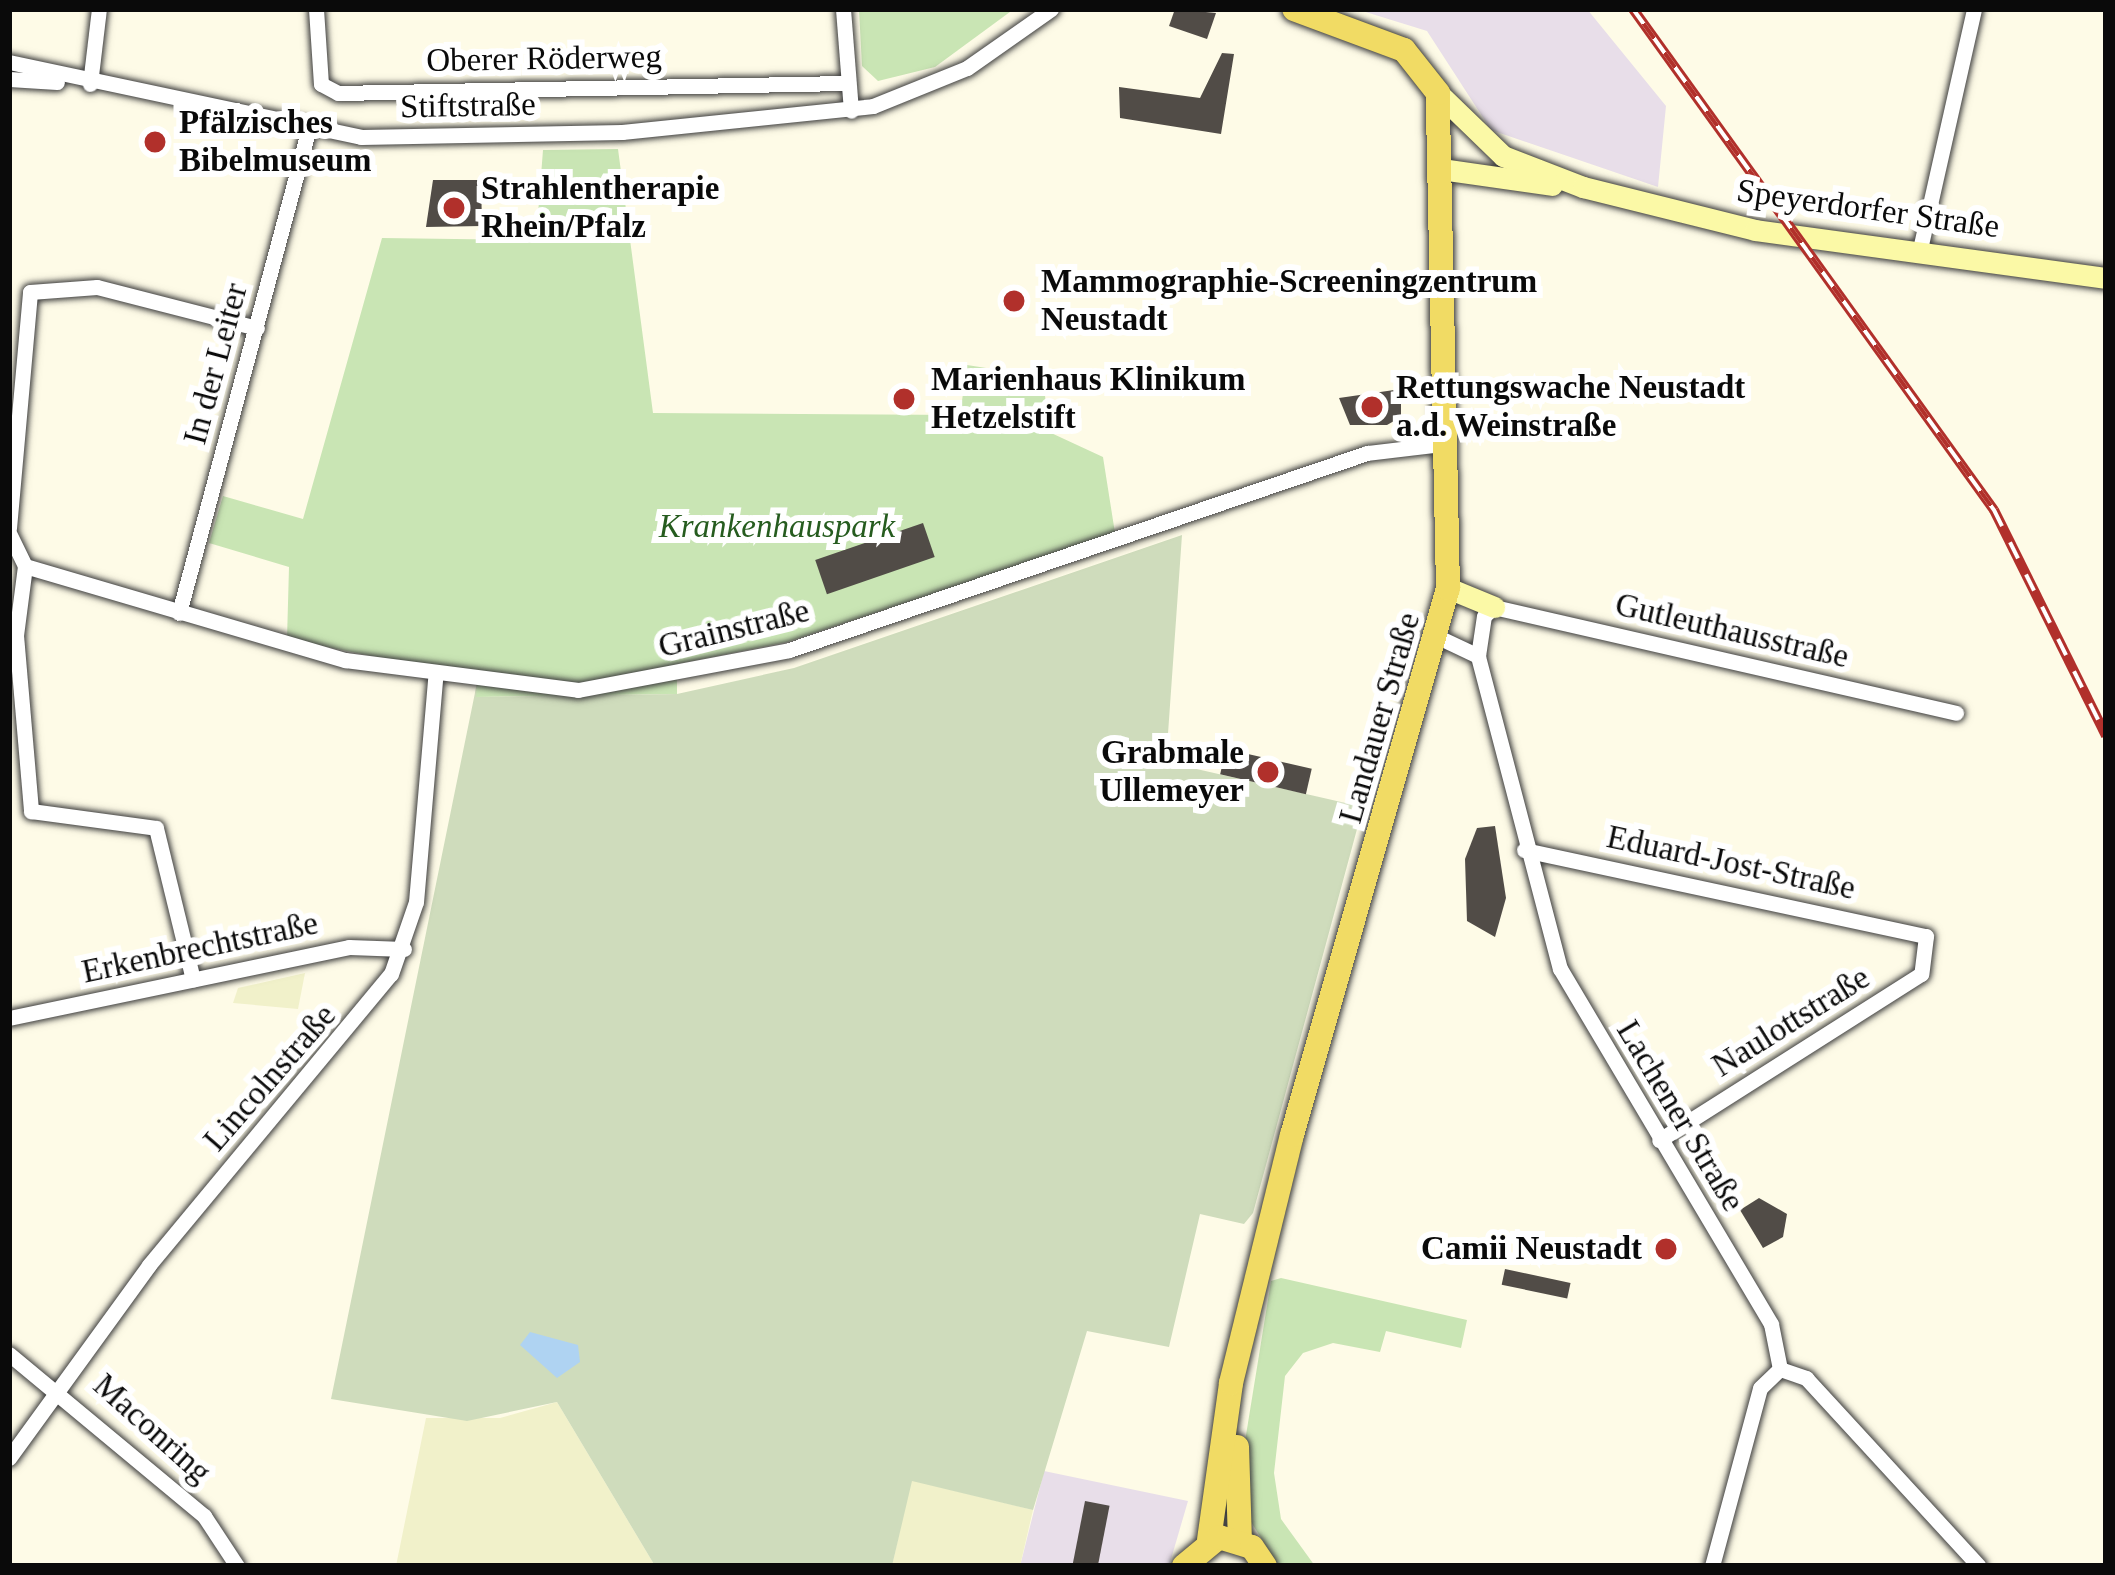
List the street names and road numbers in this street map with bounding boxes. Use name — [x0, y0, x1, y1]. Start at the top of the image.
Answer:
street label: Oberer Röderweg — [426, 37, 662, 81]
street label: Stiftstraße — [400, 85, 536, 127]
street label: Speyerdorfer Straße — [1734, 171, 2002, 247]
street label: In der Leiter — [176, 279, 256, 449]
street label: Gutleuthausstraße — [1611, 585, 1853, 677]
street label: Grainstraße — [655, 591, 813, 667]
street label: Landauer Straße — [1331, 608, 1429, 828]
street label: Eduard-Jost-Straße — [1603, 817, 1859, 909]
street label: Erkenbrechtstraße — [78, 904, 322, 992]
street label: Naulottstraße — [1705, 958, 1877, 1086]
street label: Lincolnstraße — [196, 997, 344, 1159]
street label: Lachener Straße — [1608, 1014, 1752, 1218]
street label: Maconring — [85, 1366, 219, 1492]

